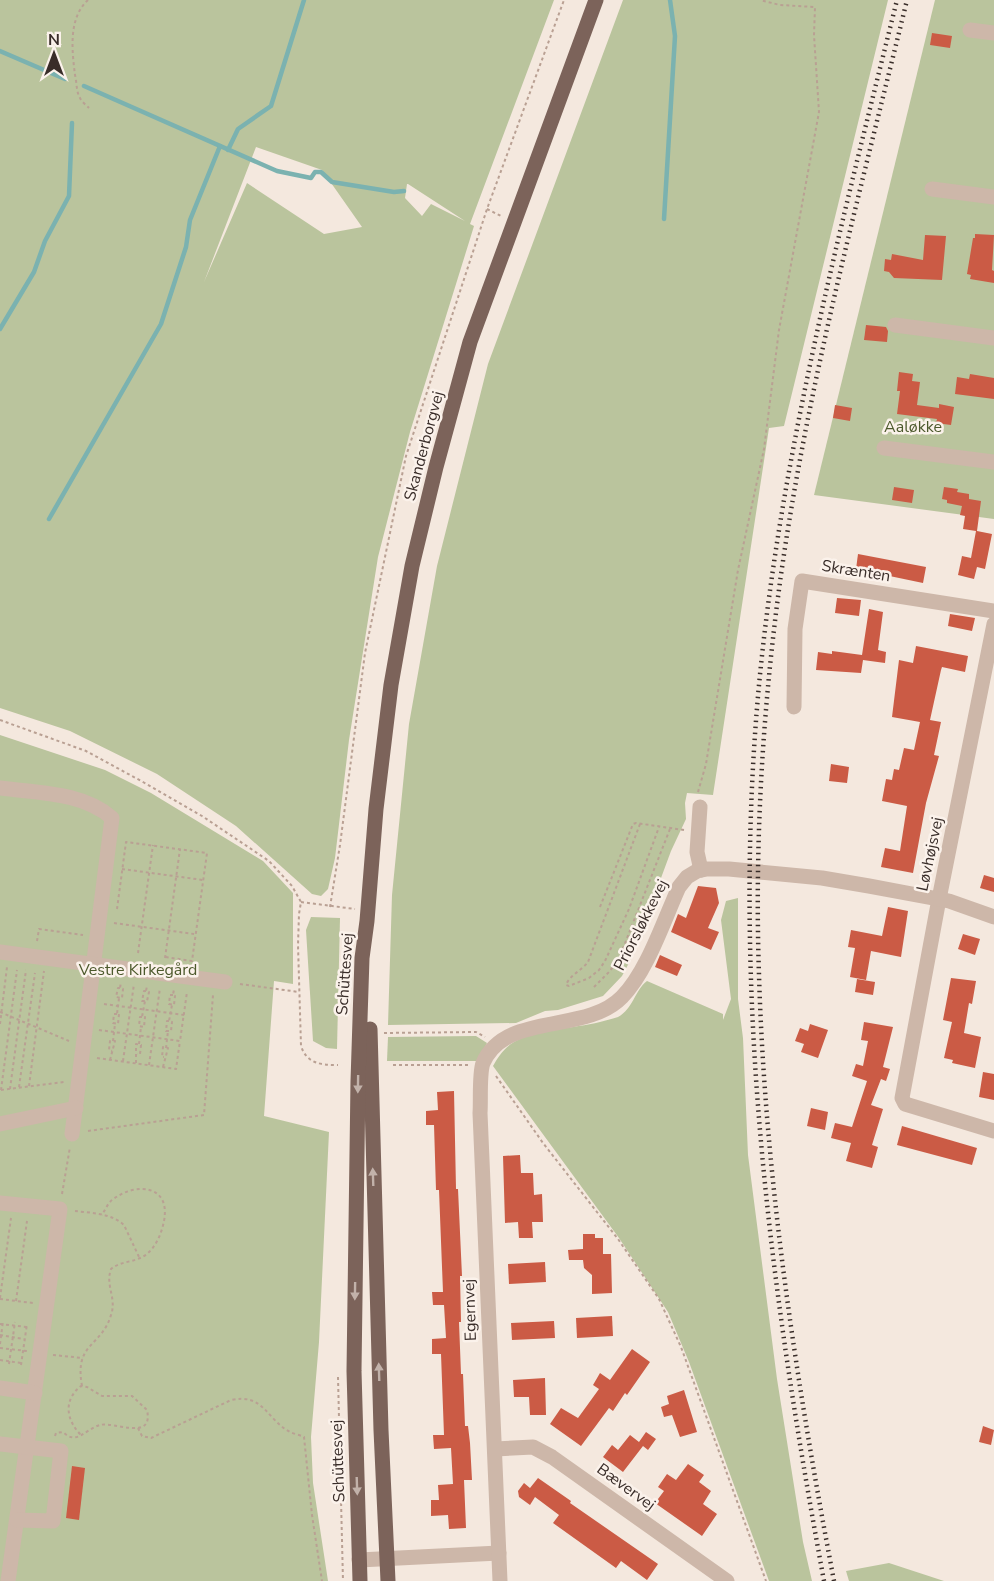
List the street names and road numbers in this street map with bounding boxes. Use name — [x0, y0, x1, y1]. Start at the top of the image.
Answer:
street label: Skanderborgvej — [399, 389, 449, 503]
street label: Skrænten — [820, 555, 892, 587]
street label: Løvhøjsvej — [911, 815, 949, 893]
street label: Priorsløkkevej — [609, 876, 673, 974]
street label: Schüttesvej — [331, 932, 359, 1016]
street label: Egernvej — [458, 1278, 482, 1342]
street label: Schüttesvej — [326, 1419, 350, 1503]
street label: Bævervej — [592, 1458, 660, 1516]

